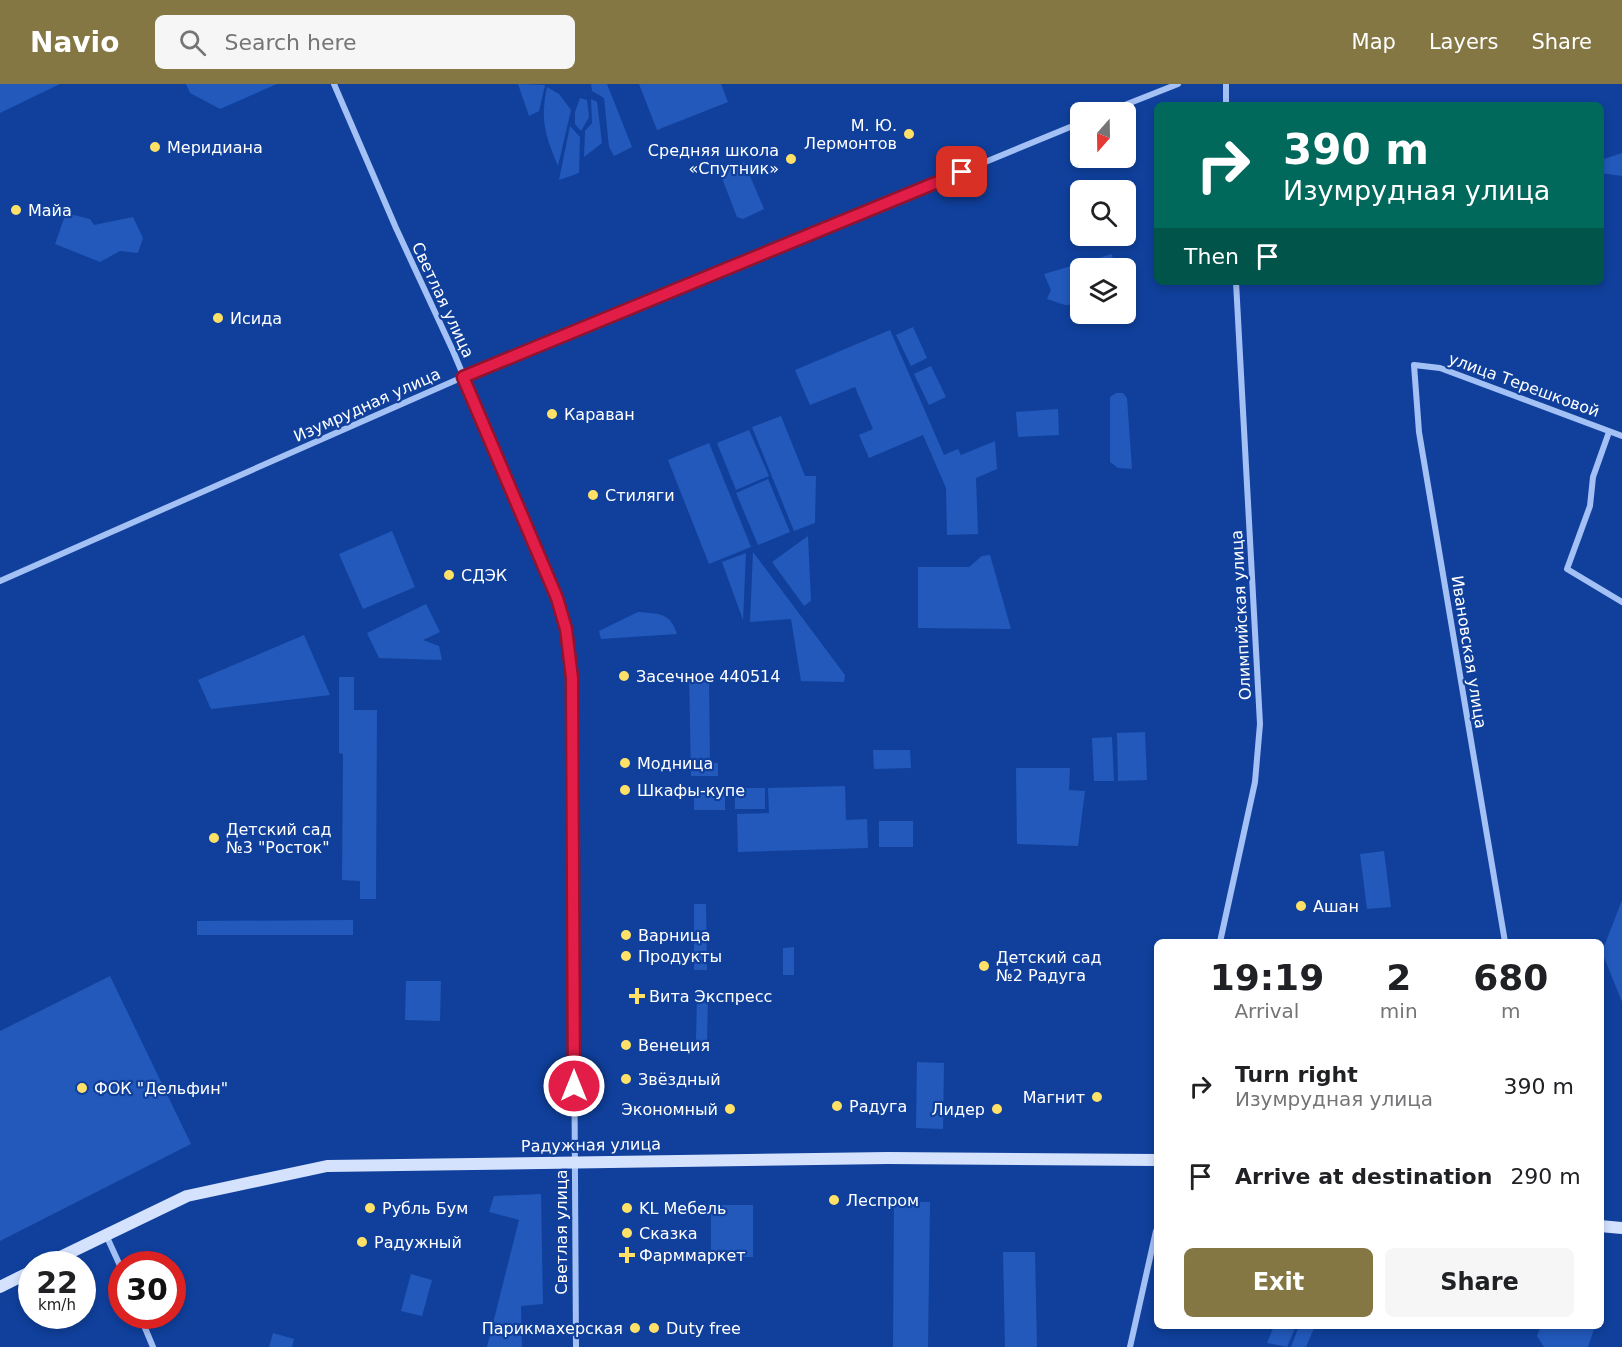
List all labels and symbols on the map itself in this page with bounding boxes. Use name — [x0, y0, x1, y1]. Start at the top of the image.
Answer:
north arrow — [1070, 102, 1136, 168]
place label: М. Ю. Лермонтов — [804, 116, 897, 153]
marker: М. Ю. Лермонтов — [902, 127, 916, 141]
place label: Меридиана — [167, 138, 263, 157]
marker: Меридиана — [148, 140, 162, 154]
place label: Средняя школа «Спутник» — [648, 141, 779, 178]
pin — [936, 146, 987, 197]
marker: Средняя школа «Спутник» — [784, 152, 798, 166]
place label: Майа — [28, 201, 72, 220]
marker: Майа — [9, 203, 23, 217]
street label: Светлая улица — [408, 239, 478, 361]
place label: Исида — [230, 309, 282, 328]
marker: Исида — [211, 311, 225, 325]
street label: улица Терешковой — [1446, 349, 1602, 421]
street label: Изумрудная улица — [291, 364, 443, 446]
place label: Караван — [564, 405, 635, 424]
marker: Караван — [545, 407, 559, 421]
place label: Стиляги — [605, 486, 675, 505]
marker: Стиляги — [586, 488, 600, 502]
street label: Олимпийская улица — [1227, 529, 1255, 701]
place label: СДЭК — [461, 566, 508, 585]
marker: СДЭК — [442, 568, 456, 582]
street label: Ивановская улица — [1448, 574, 1490, 730]
place label: Засечное 440514 — [636, 667, 780, 686]
marker: Засечное 440514 — [617, 669, 631, 683]
place label: Модница — [637, 754, 713, 773]
marker: Модница — [618, 756, 632, 770]
place label: Шкафы-купе — [637, 781, 745, 800]
marker: Шкафы-купе — [618, 783, 632, 797]
place label: Детский сад №3 "Росток" — [226, 820, 332, 857]
marker: Детский сад №3 "Росток" — [207, 831, 221, 845]
place label: Ашан — [1313, 897, 1359, 916]
marker: Ашан — [1294, 899, 1308, 913]
place label: Варница — [638, 926, 711, 945]
marker: Варница — [619, 928, 633, 942]
place label: Продукты — [638, 947, 722, 966]
place label: Детский сад №2 Радуга — [996, 948, 1102, 985]
marker: Продукты — [619, 949, 633, 963]
marker: Детский сад №2 Радуга — [977, 959, 991, 973]
place label: Вита Экспресс — [649, 987, 772, 1006]
marker: Вита Экспресс — [630, 989, 644, 1003]
place label: Венеция — [638, 1036, 710, 1055]
marker: Венеция — [619, 1038, 633, 1052]
position arrow — [542, 1054, 606, 1118]
place label: Звёздный — [638, 1070, 721, 1089]
marker: Звёздный — [619, 1072, 633, 1086]
place label: ФОК "Дельфин" — [94, 1079, 228, 1098]
marker: ФОК "Дельфин" — [75, 1081, 89, 1095]
place label: Магнит — [1023, 1088, 1085, 1107]
marker: Магнит — [1090, 1090, 1104, 1104]
place label: Радуга — [849, 1097, 907, 1116]
marker: Радуга — [830, 1099, 844, 1113]
place label: Экономный — [622, 1100, 718, 1119]
place label: Лидер — [932, 1100, 985, 1119]
marker: Экономный — [723, 1102, 737, 1116]
marker: Лидер — [990, 1102, 1004, 1116]
street label: Радужная улица — [521, 1134, 661, 1156]
street label: Светлая улица — [552, 1169, 571, 1295]
place label: Леспром — [846, 1191, 919, 1210]
marker: Леспром — [827, 1193, 841, 1207]
place label: Рубль Бум — [382, 1199, 468, 1218]
place label: KL Мебель — [639, 1199, 727, 1218]
marker: Рубль Бум — [363, 1201, 377, 1215]
marker: KL Мебель — [620, 1201, 634, 1215]
place label: Сказка — [639, 1224, 698, 1243]
marker: Сказка — [620, 1226, 634, 1240]
place label: Радужный — [374, 1233, 462, 1252]
marker: Радужный — [355, 1235, 369, 1249]
place label: Фарммаркет — [639, 1246, 746, 1265]
marker: Фарммаркет — [620, 1248, 634, 1262]
speed limit sign: 30 — [108, 1251, 186, 1329]
place label: Парикмахерская — [482, 1319, 623, 1338]
place label: Duty free — [666, 1319, 741, 1338]
marker: Парикмахерская — [628, 1321, 642, 1335]
marker: Duty free — [647, 1321, 661, 1335]

